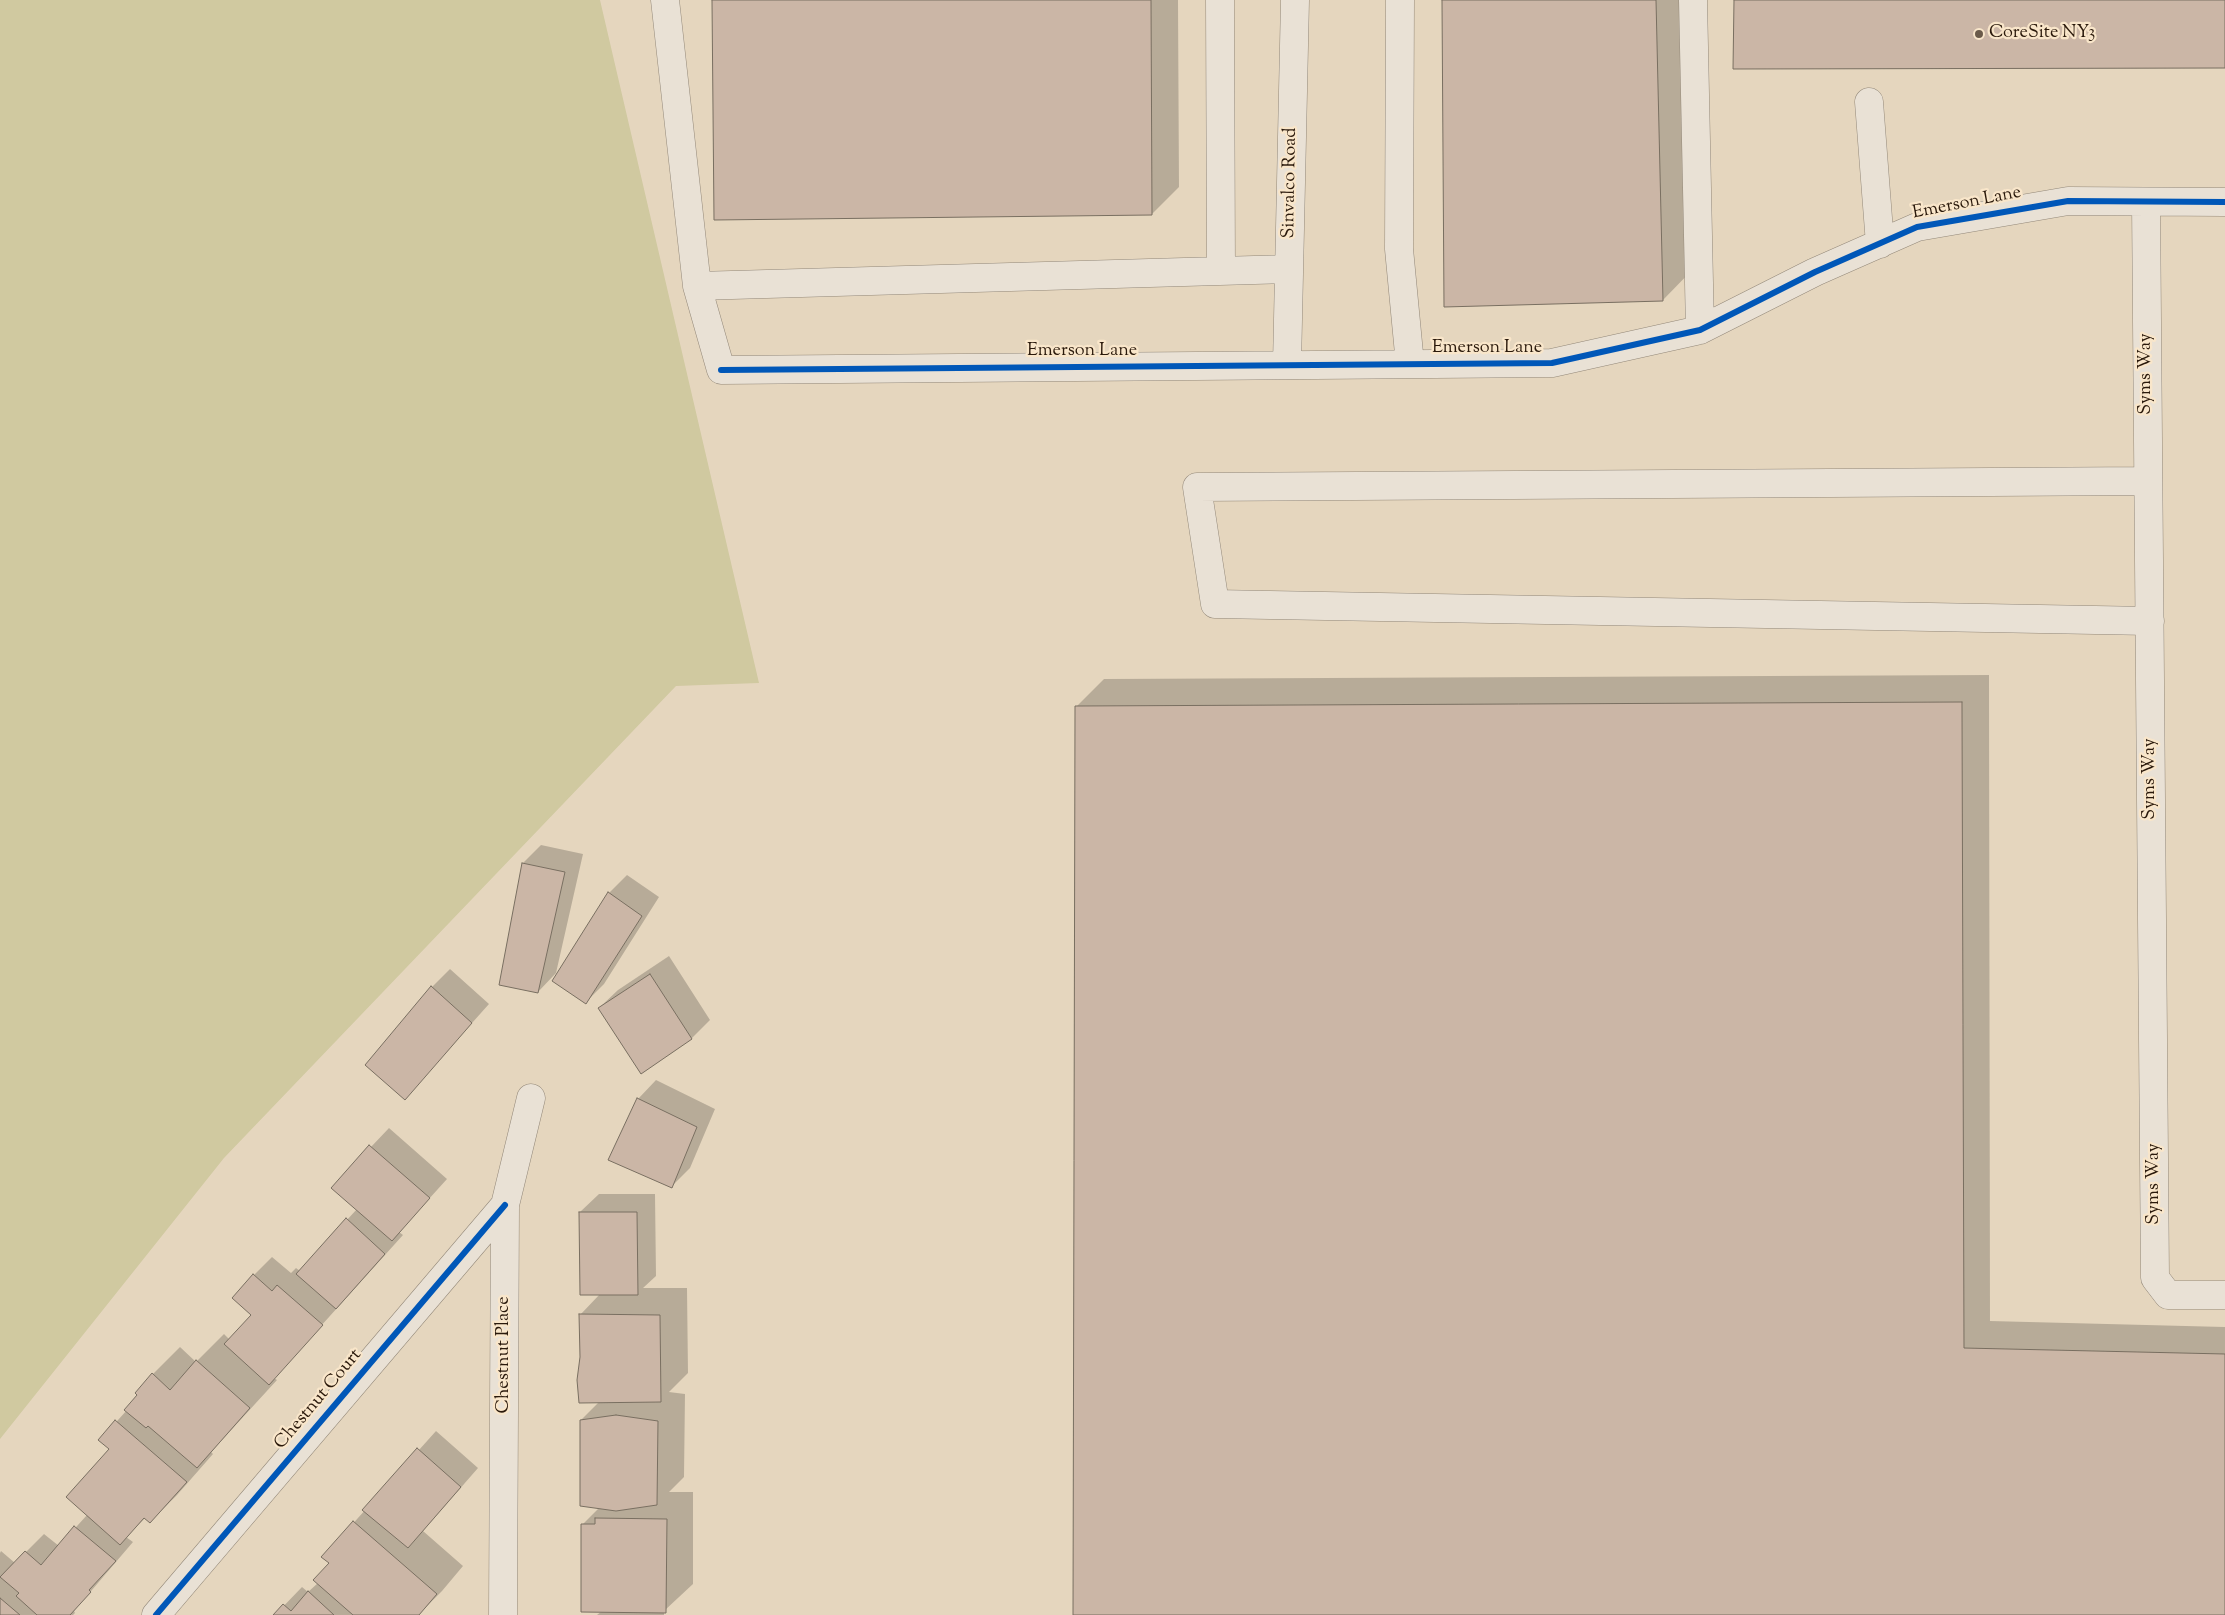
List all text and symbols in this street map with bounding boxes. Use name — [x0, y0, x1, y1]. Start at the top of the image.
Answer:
place label: CoreSite NY3 — [1989, 23, 2095, 45]
marker: CoreSite NY3 — [1973, 28, 1985, 40]
street label: Sinvalco Road — [1279, 127, 1303, 239]
street label: Emerson Lane — [1911, 183, 2023, 225]
street label: Syms Way — [2136, 333, 2158, 415]
street label: Emerson Lane — [1432, 338, 1542, 360]
street label: Emerson Lane — [1027, 341, 1137, 363]
street label: Syms Way — [2140, 738, 2162, 820]
street label: Syms Way — [2144, 1143, 2166, 1225]
street label: Chestnut Place — [494, 1296, 516, 1414]
street label: Chestnut Court — [271, 1345, 367, 1455]

